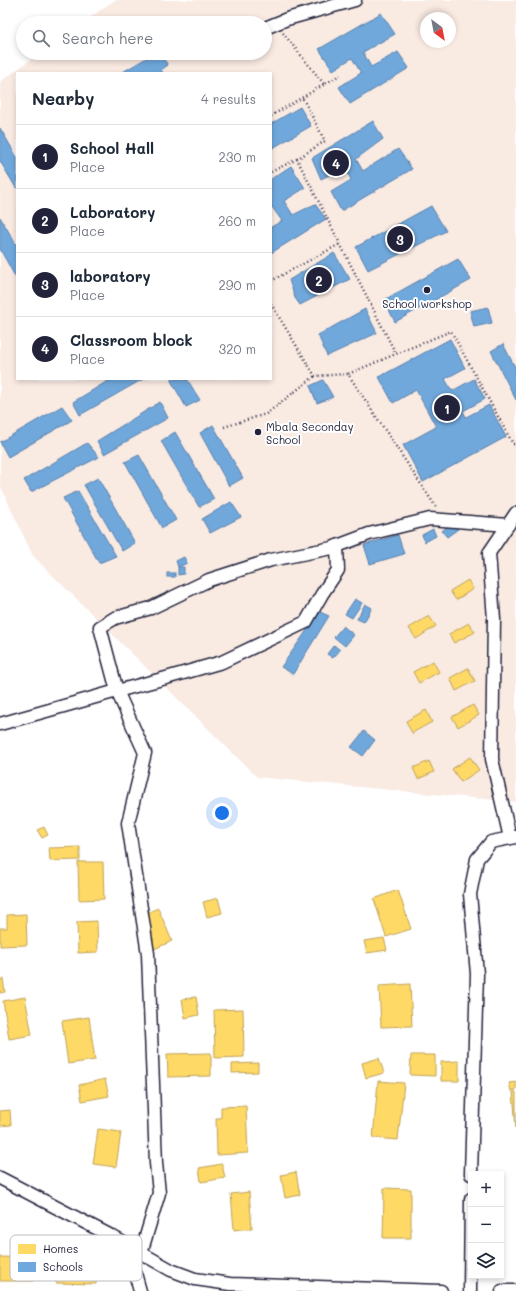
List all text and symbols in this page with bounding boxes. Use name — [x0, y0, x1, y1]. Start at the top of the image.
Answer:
north arrow — [420, 12, 456, 48]
search box — [16, 16, 272, 60]
icon: search — [30, 27, 52, 49]
text: Search here — [62, 28, 153, 48]
text: Nearby — [32, 87, 94, 109]
text: 4 results — [201, 90, 256, 107]
text: School Hall — [70, 138, 154, 158]
text: 1 — [42, 148, 48, 165]
text: 230 m — [219, 148, 256, 165]
pin: 4 — [323, 148, 349, 178]
text: Place — [70, 158, 105, 175]
text: Laboratory — [70, 202, 155, 222]
text: 2 — [41, 212, 49, 229]
text: 260 m — [218, 212, 256, 229]
text: Place — [70, 222, 105, 239]
pin: 3 — [387, 224, 413, 254]
pin: 2 — [306, 265, 332, 295]
text: laboratory — [70, 266, 151, 286]
text: 3 — [41, 276, 49, 293]
text: 290 m — [219, 276, 256, 293]
marker: School workshop — [422, 285, 432, 295]
text: Place — [70, 286, 105, 303]
place label: School workshop — [382, 296, 472, 311]
text: Classroom block — [70, 330, 193, 350]
text: 4 — [41, 340, 49, 357]
text: 320 m — [219, 340, 256, 357]
text: Place — [70, 350, 105, 367]
pin: 1 — [434, 393, 460, 423]
place label: Mbala Seconday School — [266, 419, 354, 447]
marker: Mbala Seconday School — [253, 427, 263, 437]
your location — [212, 803, 232, 823]
map controls — [468, 1171, 504, 1279]
button: + — [468, 1171, 504, 1207]
button: − — [468, 1207, 504, 1243]
legend — [10, 1235, 142, 1281]
text: Homes — [43, 1241, 78, 1256]
button: layers — [468, 1243, 504, 1279]
text: Schools — [43, 1259, 83, 1274]

